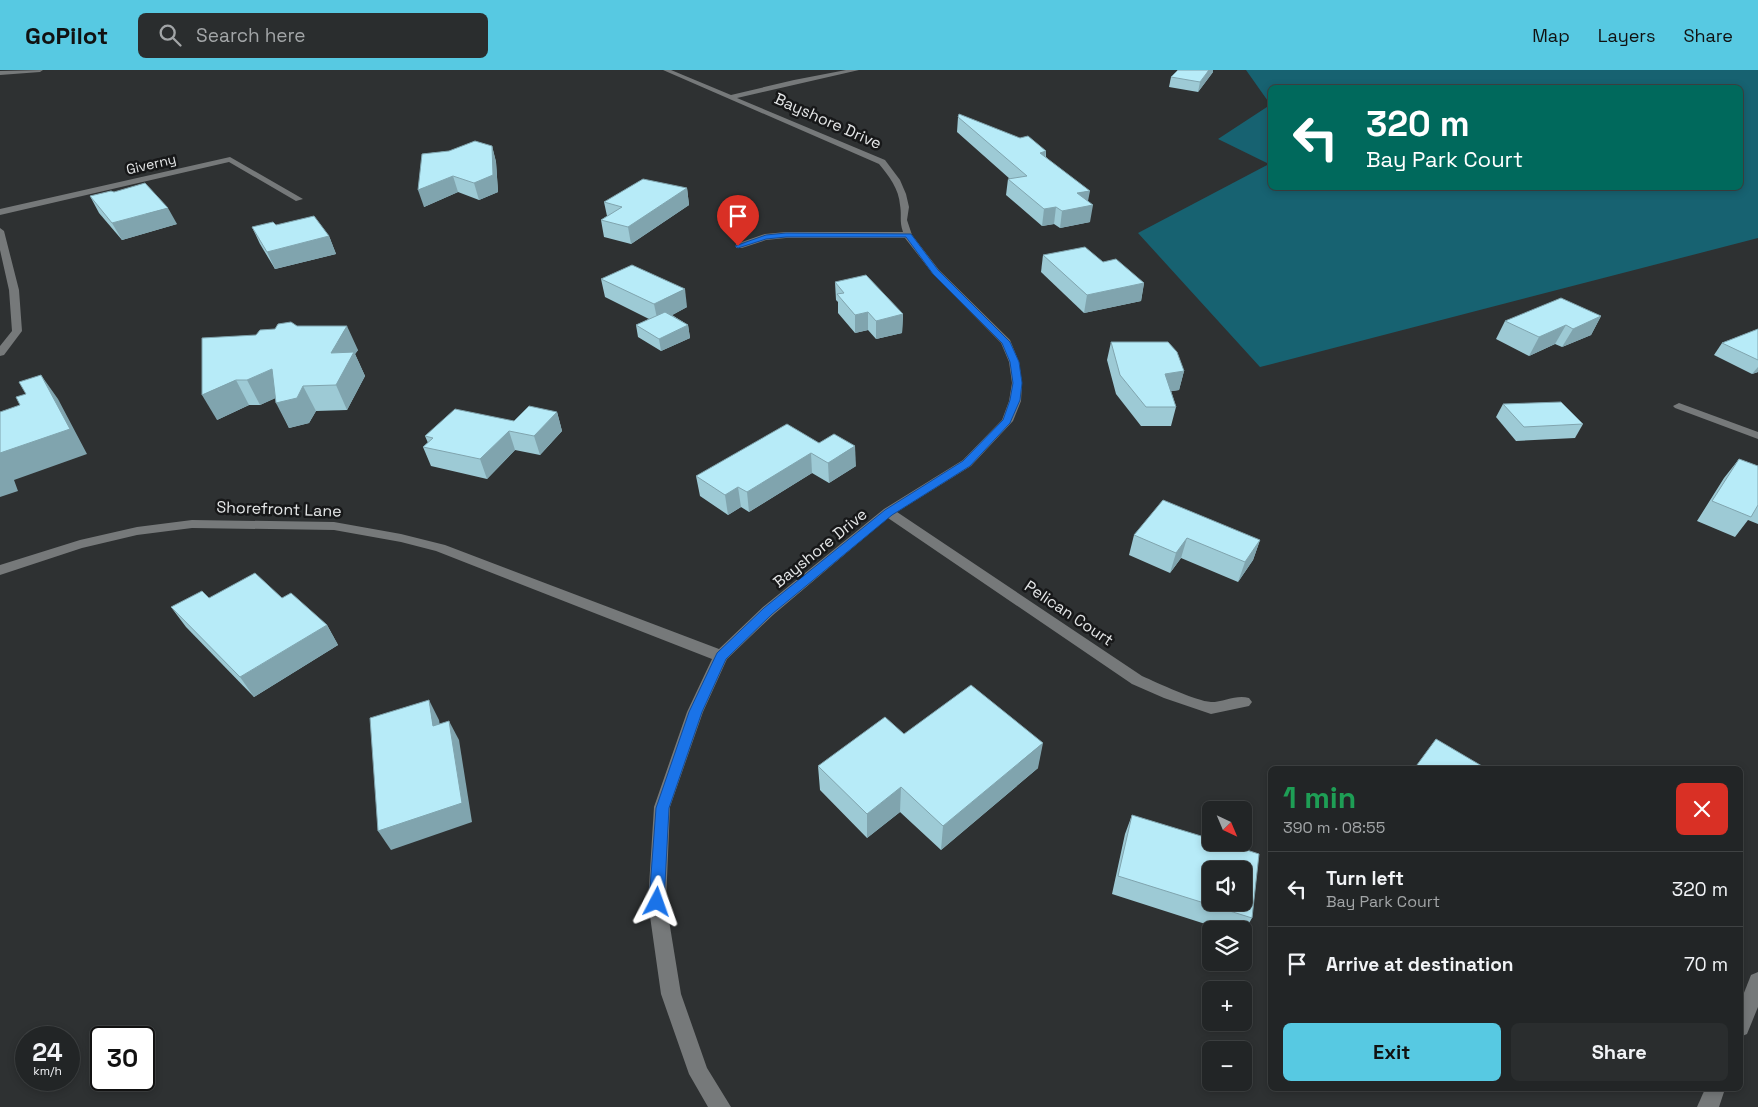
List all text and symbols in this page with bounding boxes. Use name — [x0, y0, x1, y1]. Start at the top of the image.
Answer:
search box — [138, 13, 488, 58]
text: GoPilot — [25, 20, 108, 51]
icon: search — [156, 21, 184, 49]
text: Search here — [196, 23, 306, 48]
text: Map — [1532, 24, 1570, 47]
text: Layers — [1598, 24, 1655, 47]
text: Share — [1683, 24, 1733, 47]
street label: Bayshore Drive — [771, 88, 885, 154]
text: 320 m — [1366, 102, 1470, 146]
icon: left — [1283, 105, 1348, 170]
text: Bay Park Court — [1366, 145, 1523, 173]
street label: Giverny — [124, 150, 178, 178]
pin — [717, 195, 759, 246]
icon: arrive — [724, 202, 752, 230]
street label: Shorefront Lane — [216, 496, 342, 522]
street label: Bayshore Drive — [769, 504, 871, 592]
street label: Pelican Court — [1021, 576, 1117, 650]
text: 1 min — [1283, 778, 1356, 817]
button: close — [1676, 783, 1728, 835]
north arrow — [1202, 801, 1252, 851]
map controls — [1202, 801, 1252, 1091]
text: 390 m · 08:55 — [1283, 817, 1385, 838]
button: sound — [1202, 861, 1252, 911]
text: Turn left — [1326, 866, 1404, 891]
position arrow — [630, 875, 682, 927]
icon: left — [1283, 875, 1311, 903]
text: 320 m — [1672, 877, 1728, 902]
text: Bay Park Court — [1326, 891, 1440, 912]
button: layers — [1202, 921, 1252, 971]
icon: arrive — [1283, 950, 1311, 978]
text: Arrive at destination — [1326, 952, 1514, 977]
text: 70 m — [1684, 952, 1728, 977]
button: + — [1202, 981, 1252, 1031]
button: Exit — [1283, 1023, 1501, 1081]
button: Share — [1511, 1023, 1728, 1081]
speed limit sign: 30 — [90, 1026, 155, 1091]
text: 24 — [32, 1036, 63, 1068]
button: − — [1202, 1041, 1252, 1091]
text: km/h — [33, 1063, 62, 1079]

